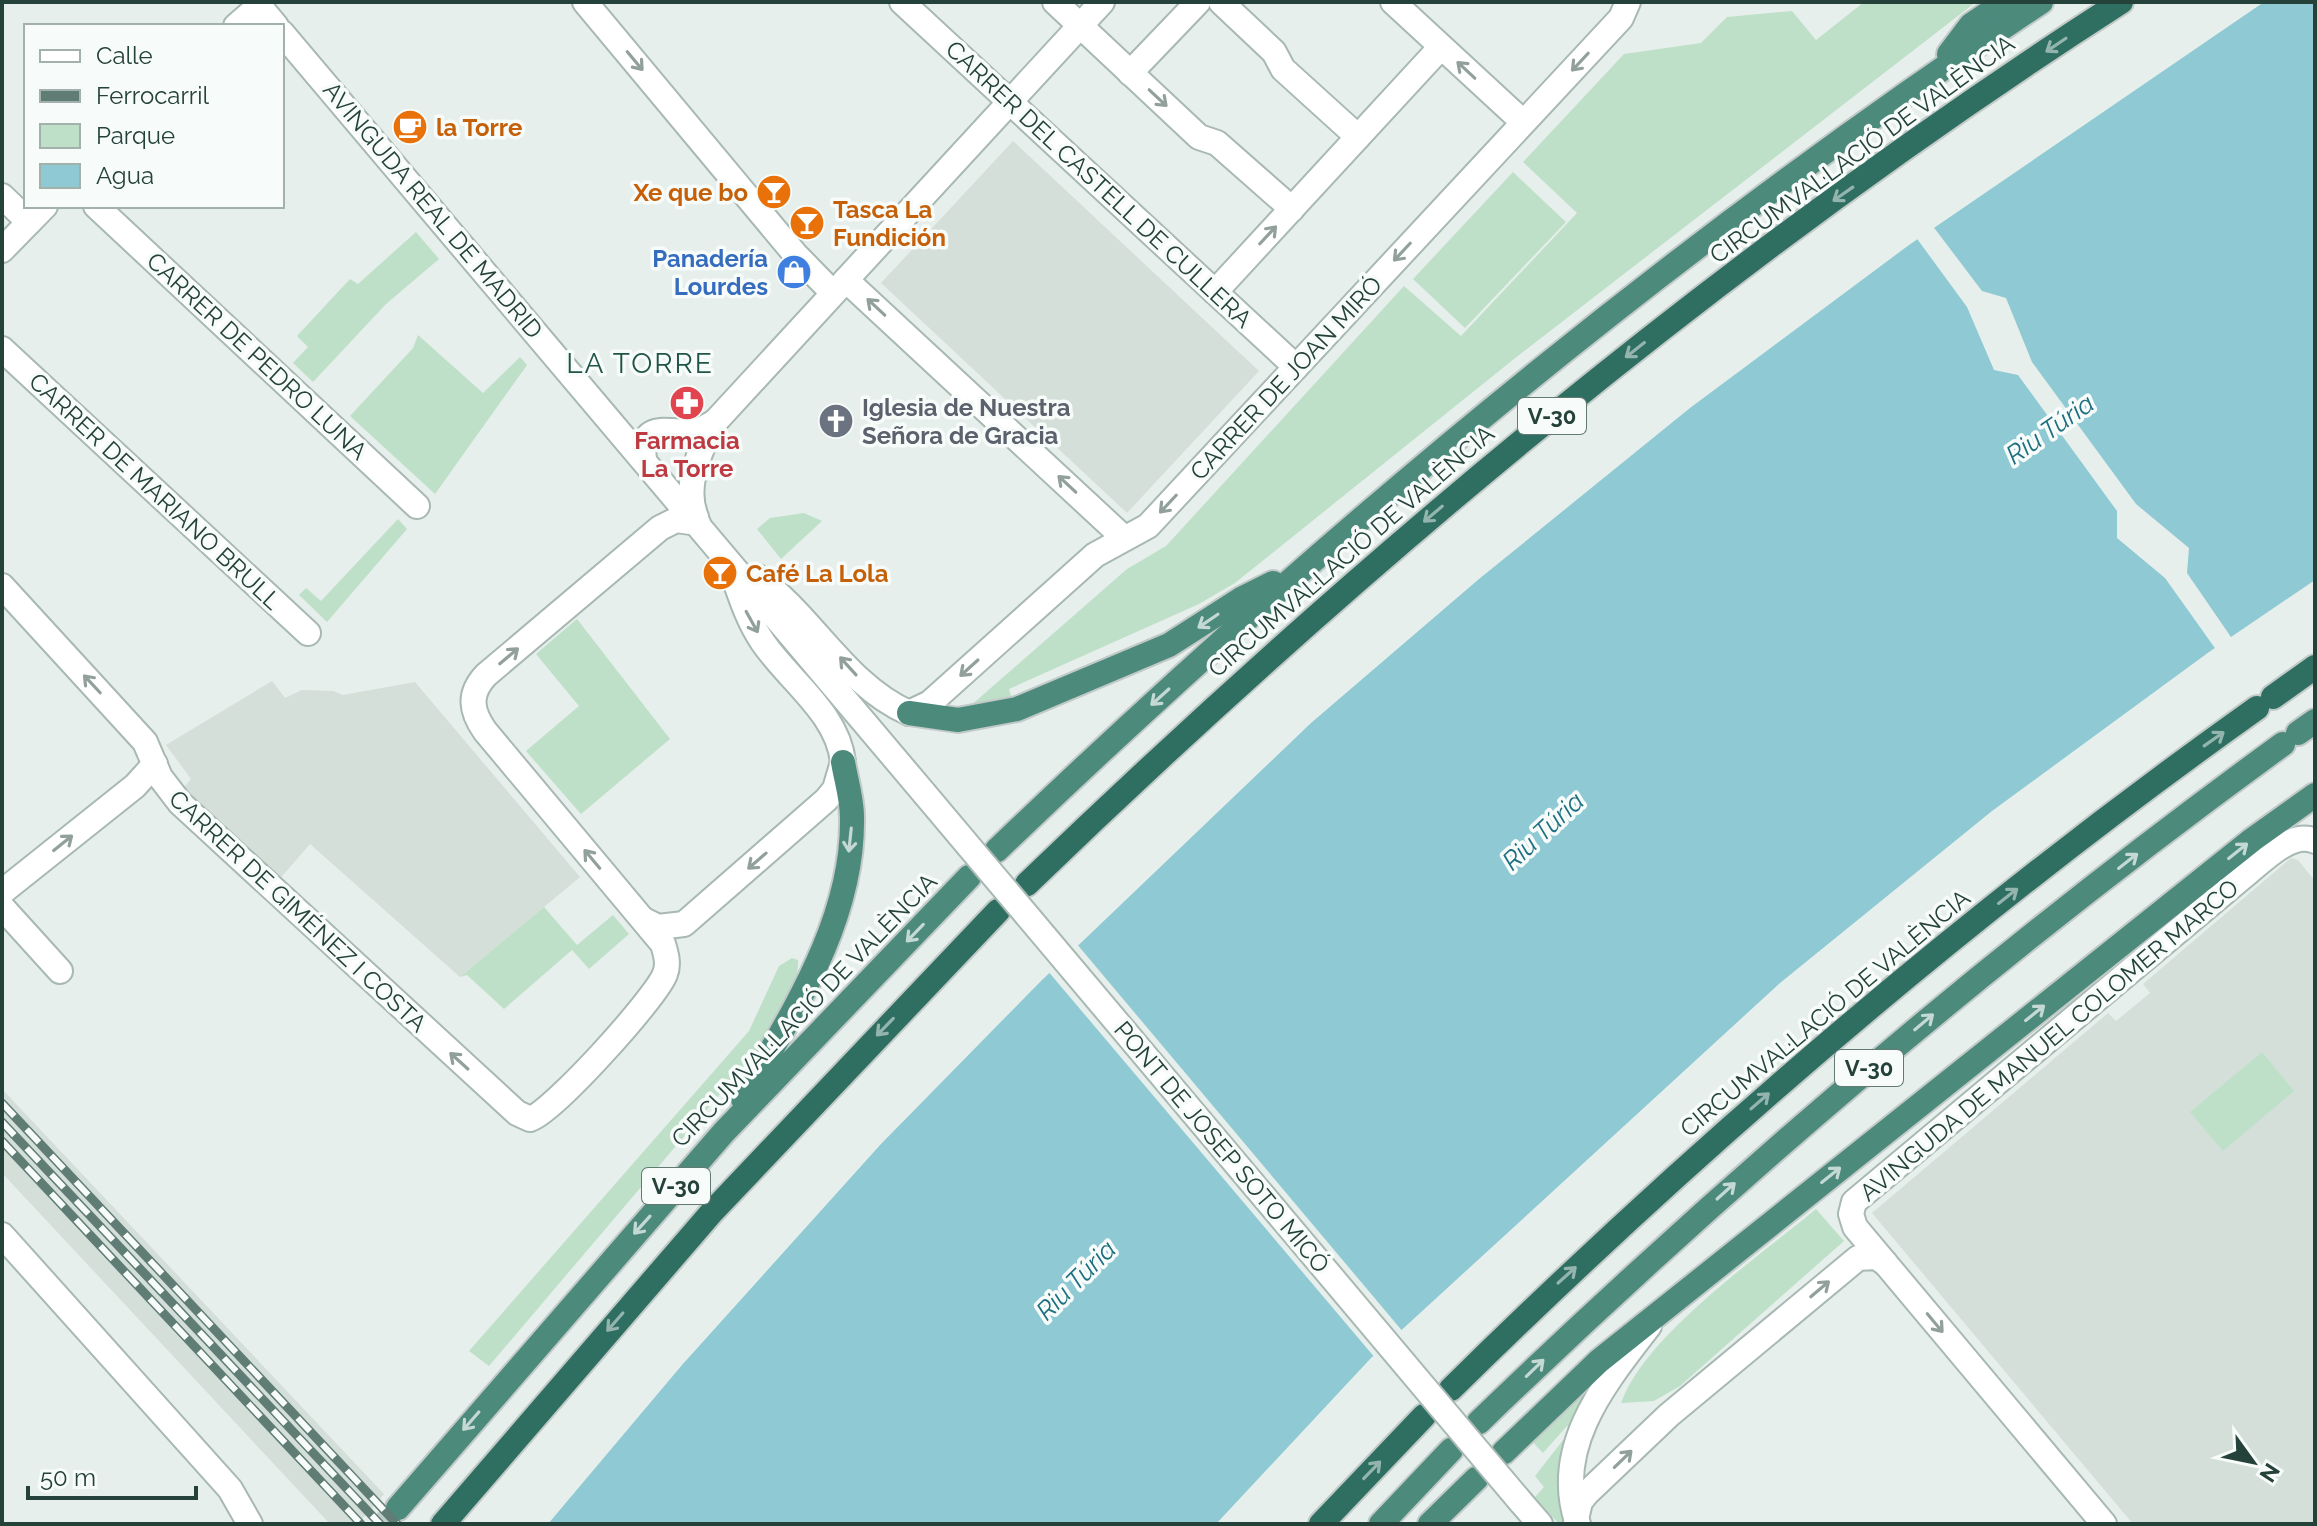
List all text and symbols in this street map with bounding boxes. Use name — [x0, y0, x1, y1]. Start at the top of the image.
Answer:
legend — [24, 24, 284, 208]
street label: CIRCUMVAL·LACIÓ DE VALÈNCIA — [1704, 29, 2020, 269]
street label: CARRER DEL CASTELL DE CULLERA — [940, 34, 1258, 334]
one-way arrow — [2046, 37, 2068, 54]
text: Calle — [96, 41, 153, 70]
one-way arrow — [626, 51, 644, 71]
one-way arrow — [1570, 52, 1589, 72]
one-way arrow — [1456, 60, 1476, 79]
street label: AVINGUDA REAL DE MADRID — [317, 76, 549, 344]
text: Ferrocarril — [96, 81, 210, 110]
one-way arrow — [1147, 89, 1167, 107]
cafe icon: la Torre — [391, 108, 429, 146]
place label: la Torre — [436, 113, 522, 142]
text: Parque — [96, 121, 175, 150]
text: Agua — [96, 161, 154, 190]
bar icon: Xe que bo — [755, 173, 793, 211]
place label: Xe que bo — [632, 178, 748, 207]
one-way arrow — [1833, 185, 1854, 202]
place label: Tasca La Fundición — [833, 195, 946, 252]
bar icon: Tasca La Fundición — [788, 204, 826, 242]
one-way arrow — [1259, 225, 1278, 245]
one-way arrow — [1394, 242, 1412, 262]
place label: Panadería Lourdes — [652, 244, 768, 301]
street label: CARRER DE PEDRO LUNA — [141, 246, 373, 466]
shop icon: Panadería Lourdes — [775, 253, 813, 291]
street label: CARRER DE JOAN MIRÓ — [1184, 270, 1388, 486]
one-way arrow — [866, 298, 886, 317]
one-way arrow — [1625, 342, 1646, 359]
district label: LA TORRE — [566, 347, 714, 380]
street label: CARRER DE MARIANO BRULL — [23, 367, 287, 615]
pharmacy icon: Farmacia La Torre — [668, 384, 706, 422]
water label: Riu Túria — [2000, 388, 2100, 470]
place label: Iglesia de Nuestra Señora de Gracia — [862, 393, 1071, 450]
road number: V-30 — [1518, 398, 1586, 434]
church icon: Iglesia de Nuestra Señora de Gracia — [817, 402, 855, 440]
street label: CIRCUMVAL·LACIÓ DE VALÈNCIA — [1202, 419, 1500, 683]
place label: Farmacia La Torre — [634, 426, 740, 483]
one-way arrow — [1057, 475, 1077, 494]
one-way arrow — [1160, 494, 1178, 514]
one-way arrow — [1424, 505, 1444, 523]
bar icon: Café La Lola — [701, 554, 739, 592]
place label: Café La Lola — [746, 559, 889, 588]
one-way arrow — [744, 610, 760, 634]
one-way arrow — [1198, 613, 1220, 629]
one-way arrow — [498, 647, 518, 665]
one-way arrow — [839, 657, 857, 677]
one-way arrow — [959, 659, 979, 677]
one-way arrow — [83, 674, 102, 694]
one-way arrow — [1151, 688, 1171, 706]
one-way arrow — [2203, 730, 2225, 747]
street label: CARRER DE GIMÉNEZ I COSTA — [163, 784, 433, 1038]
water label: Riu Túria — [1496, 786, 1590, 876]
one-way arrow — [843, 826, 858, 852]
one-way arrow — [52, 835, 73, 852]
one-way arrow — [2227, 842, 2248, 860]
one-way arrow — [583, 849, 600, 870]
one-way arrow — [747, 851, 767, 869]
one-way arrow — [2116, 853, 2138, 870]
street label: CIRCUMVAL·LACIÓ DE VALÈNCIA — [665, 867, 943, 1153]
street label: AVINGUDA DE MANUEL COLOMER MARCO — [1854, 873, 2244, 1207]
street label: CIRCUMVAL·LACIÓ DE VALÈNCIA — [1674, 883, 1976, 1143]
one-way arrow — [1997, 888, 2018, 905]
one-way arrow — [906, 923, 925, 943]
one-way arrow — [2024, 1004, 2045, 1022]
one-way arrow — [1913, 1013, 1933, 1031]
street label: PONT DE JOSEP SOTO MICÓ — [1108, 1015, 1336, 1279]
one-way arrow — [876, 1017, 895, 1036]
road number: V-30 — [1835, 1050, 1903, 1086]
one-way arrow — [449, 1052, 470, 1071]
one-way arrow — [1749, 1092, 1770, 1110]
one-way arrow — [1820, 1167, 1841, 1184]
road number: V-30 — [642, 1168, 710, 1204]
one-way arrow — [1716, 1183, 1736, 1201]
one-way arrow — [633, 1214, 651, 1234]
water label: Riu Túria — [1030, 1234, 1122, 1326]
one-way arrow — [1557, 1267, 1577, 1285]
one-way arrow — [1809, 1280, 1830, 1298]
one-way arrow — [606, 1312, 624, 1332]
one-way arrow — [1926, 1312, 1944, 1332]
one-way arrow — [1525, 1358, 1545, 1377]
one-way arrow — [462, 1410, 480, 1431]
north arrow — [2213, 1422, 2293, 1502]
scale bar — [28, 1450, 196, 1500]
one-way arrow — [1613, 1450, 1632, 1469]
text: N — [2254, 1459, 2285, 1487]
one-way arrow — [1363, 1460, 1382, 1480]
text: 50 m — [40, 1463, 96, 1492]

